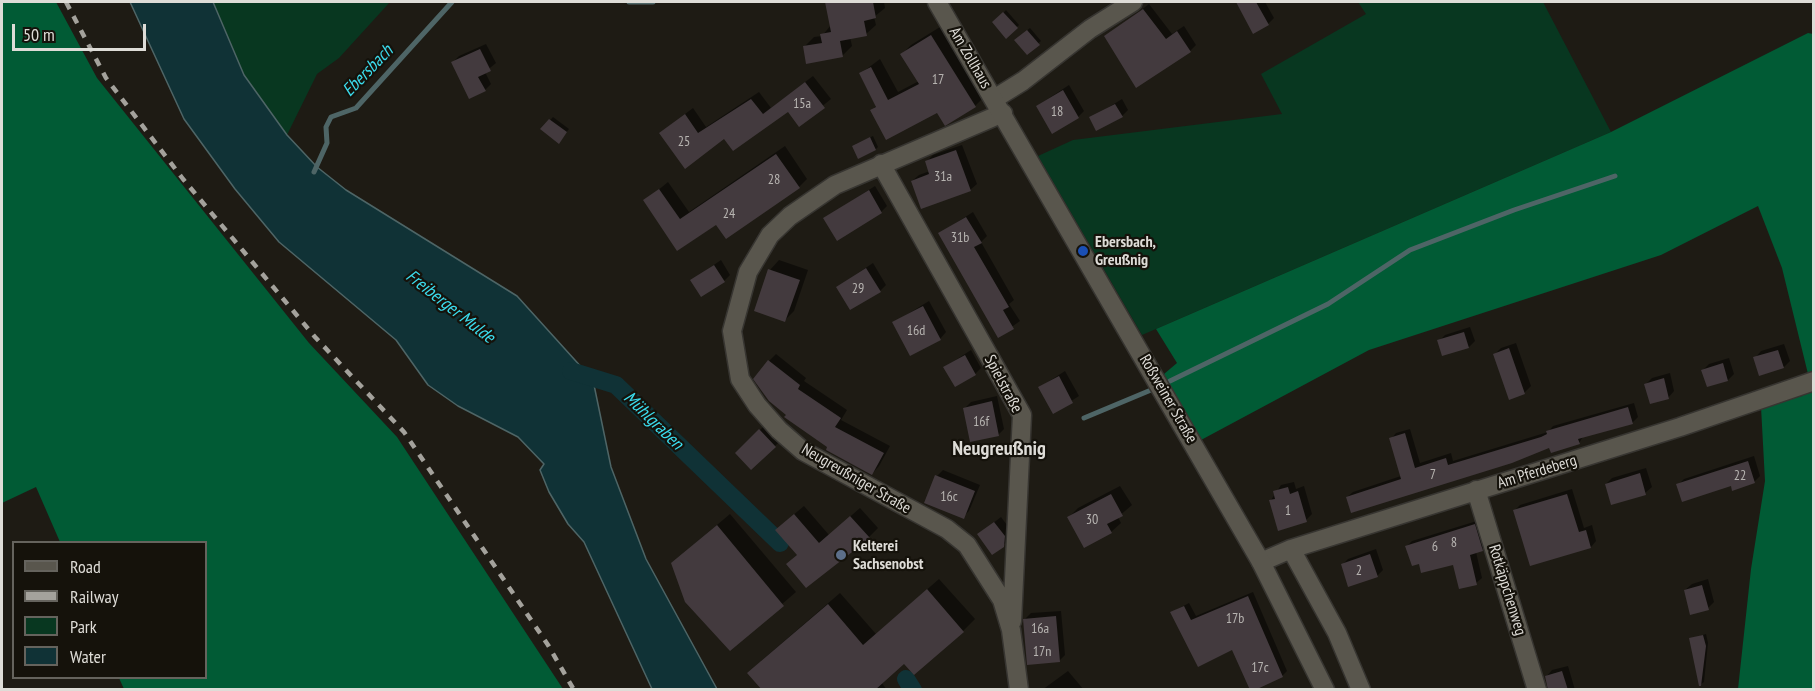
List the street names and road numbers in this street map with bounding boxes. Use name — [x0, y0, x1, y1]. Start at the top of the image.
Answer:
street label: Am Zollhaus — [945, 24, 995, 92]
street label: Roßweiner Straße — [1135, 351, 1201, 447]
street label: Spielstraße — [980, 352, 1026, 416]
street label: Neugreußniger Straße — [798, 440, 914, 518]
street label: Am Pferdeberg — [1495, 451, 1579, 493]
street label: Rotkäppchenweg — [1484, 542, 1530, 638]

